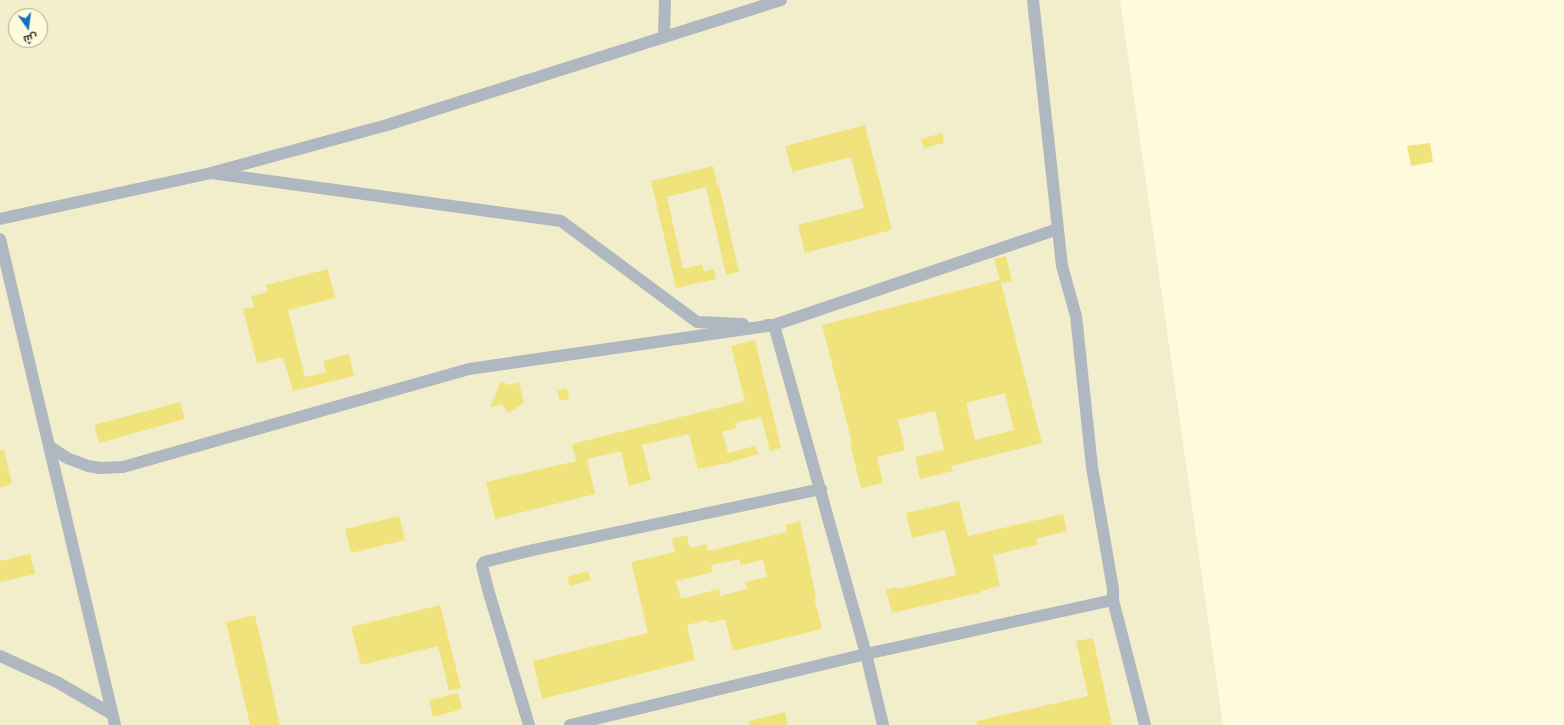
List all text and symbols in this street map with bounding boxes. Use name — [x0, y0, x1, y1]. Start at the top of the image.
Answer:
north arrow — [8, 8, 48, 48]
text: ش — [22, 30, 39, 47]

